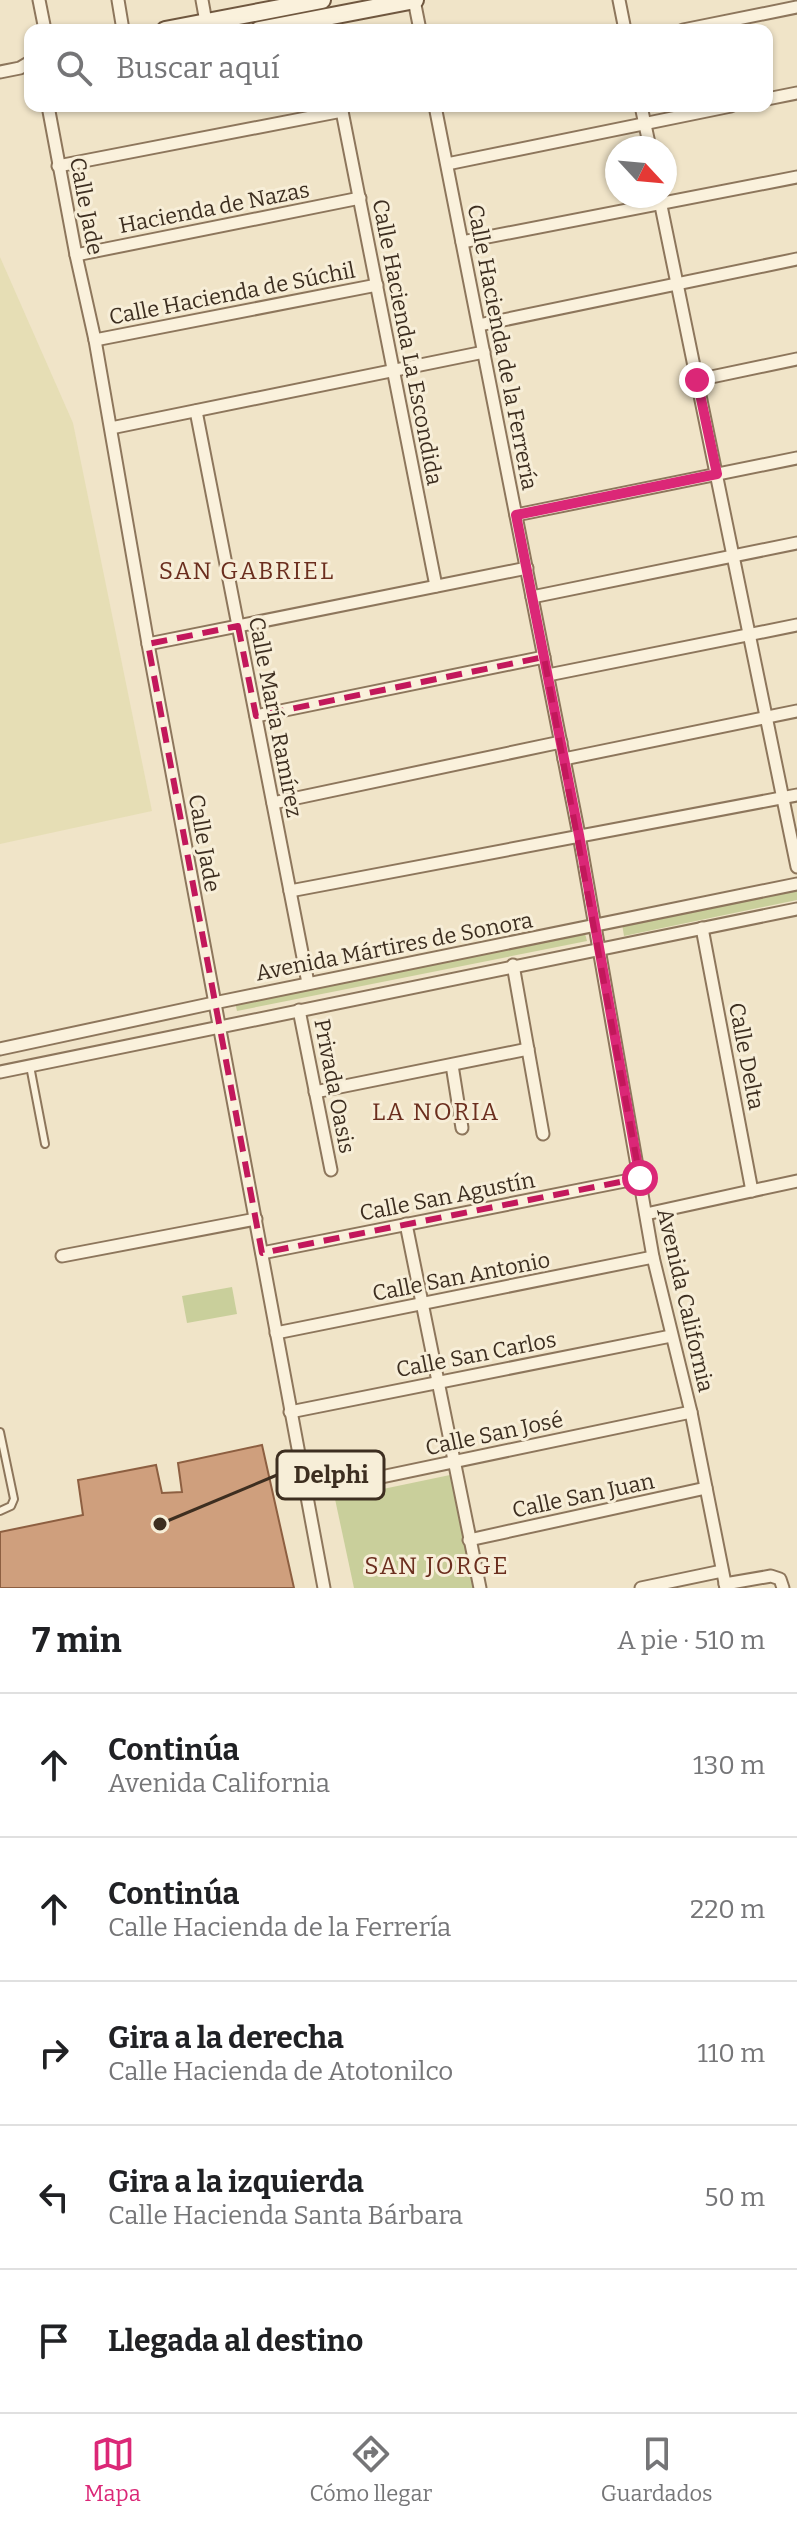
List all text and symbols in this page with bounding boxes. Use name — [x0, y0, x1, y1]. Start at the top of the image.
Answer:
search box — [24, 24, 773, 112]
icon: search — [52, 46, 96, 90]
text: Buscar aquí — [116, 50, 280, 86]
north arrow — [605, 136, 677, 208]
street label: Calle Jade — [64, 155, 109, 257]
street label: Hacienda de Nazas — [117, 176, 312, 239]
street label: Calle Hacienda La Escondida — [367, 197, 448, 487]
street label: Calle Hacienda de la Ferrería — [462, 202, 543, 492]
street label: Calle Hacienda de Súchil — [107, 256, 357, 331]
route end — [679, 362, 715, 398]
district label: SAN GABRIEL — [159, 557, 335, 585]
street label: Calle María Ramírez — [243, 614, 308, 820]
street label: Calle Jade — [183, 792, 226, 894]
street label: Avenida Mártires de Sonora — [253, 906, 535, 987]
street label: Calle Delta — [723, 1000, 770, 1112]
street label: Privada Oasis — [308, 1017, 361, 1156]
district label: LA NORIA — [372, 1098, 500, 1126]
route start — [622, 1160, 658, 1196]
street label: Calle San Agustín — [357, 1166, 537, 1227]
street label: Avenida California — [651, 1206, 720, 1395]
street label: Calle San Antonio — [370, 1246, 552, 1307]
street label: Calle San Carlos — [394, 1326, 558, 1383]
street label: Calle San José — [423, 1406, 565, 1461]
callout: Delphi — [277, 1451, 384, 1499]
text: Delphi — [293, 1461, 369, 1489]
street label: Calle San Juan — [510, 1467, 657, 1524]
district label: SAN JORGE — [364, 1552, 510, 1580]
text: 7 min — [32, 1620, 122, 1661]
text: A pie · 510 m — [617, 1625, 765, 1656]
text: Continúa — [108, 1732, 239, 1768]
icon: ahead — [32, 1743, 76, 1787]
text: 130 m — [693, 1750, 765, 1781]
text: Avenida California — [108, 1768, 330, 1799]
text: Continúa — [108, 1876, 239, 1912]
icon: ahead — [32, 1887, 76, 1931]
text: 220 m — [690, 1894, 765, 1925]
text: Calle Hacienda de la Ferrería — [108, 1912, 451, 1943]
text: Gira a la derecha — [108, 2020, 344, 2056]
icon: right — [32, 2031, 76, 2075]
text: 110 m — [697, 2038, 765, 2069]
text: Calle Hacienda de Atotonilco — [108, 2056, 453, 2087]
text: Gira a la izquierda — [108, 2164, 364, 2200]
icon: left — [32, 2175, 76, 2219]
text: 50 m — [704, 2182, 765, 2213]
text: Calle Hacienda Santa Bárbara — [108, 2200, 463, 2231]
icon: arrive — [32, 2319, 76, 2363]
text: Llegada al destino — [108, 2323, 363, 2359]
tab: Mapa — [84, 2432, 141, 2507]
tab: Cómo llegar — [309, 2432, 432, 2507]
tab: Guardados — [601, 2432, 713, 2507]

